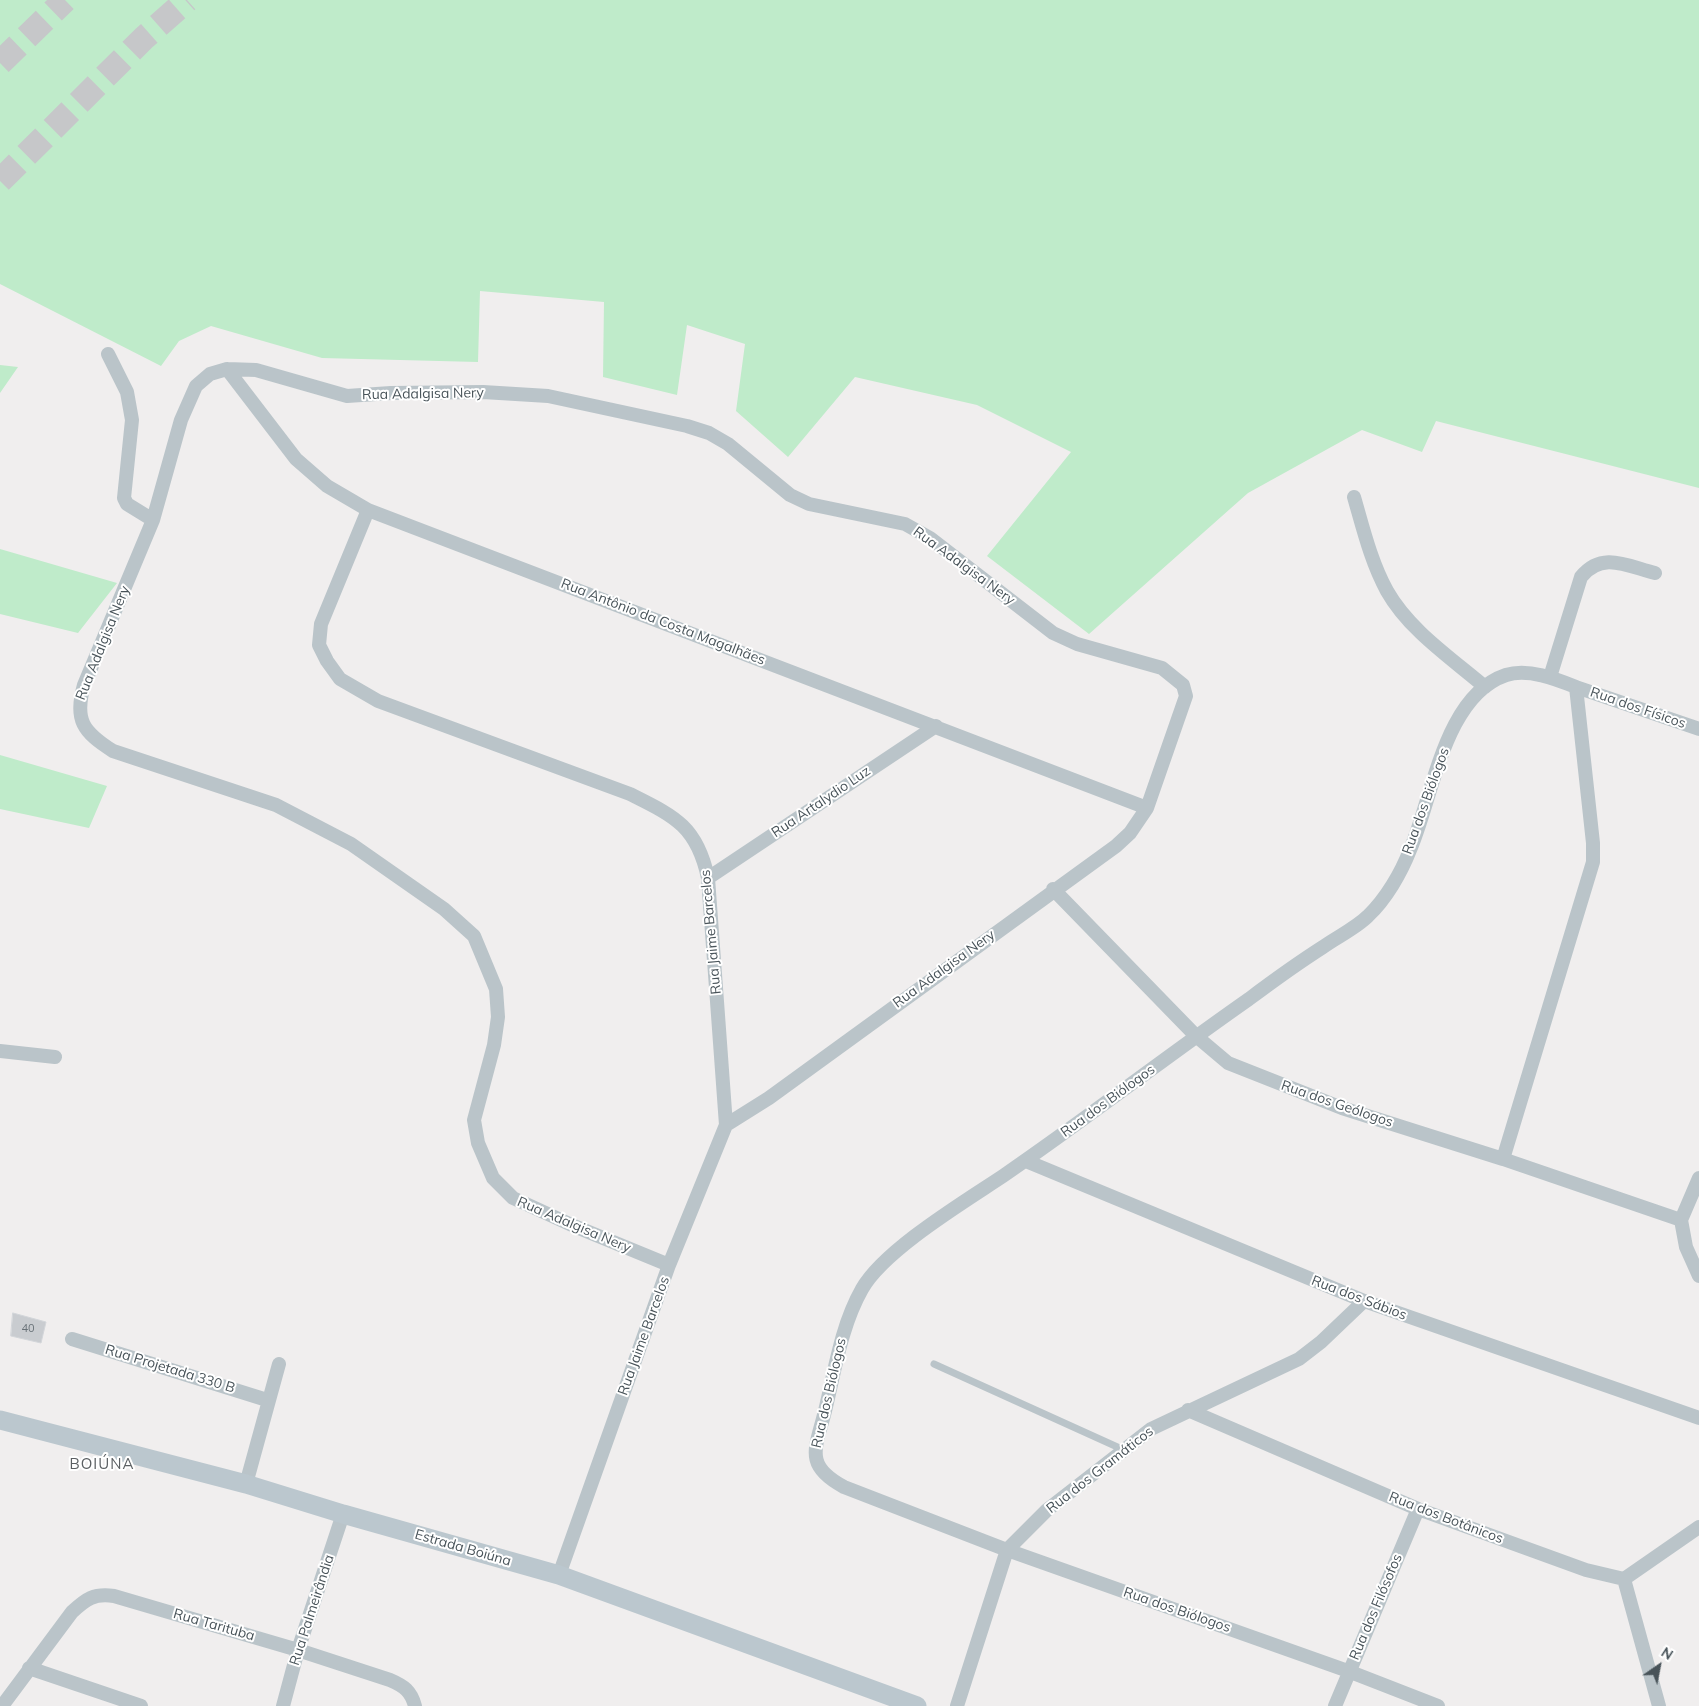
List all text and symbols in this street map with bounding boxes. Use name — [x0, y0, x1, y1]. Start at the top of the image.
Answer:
street label: Rua Adalgisa Nery — [362, 385, 484, 403]
street label: Rua Adalgisa Nery — [910, 523, 1018, 609]
street label: Rua Antônio da Costa Magalhães — [558, 575, 768, 669]
street label: Rua Adalgisa Nery — [72, 583, 134, 703]
street label: Rua dos Físicos — [1588, 684, 1688, 732]
street label: Rua dos Biólogos — [1399, 745, 1453, 857]
street label: Rua Artalydio Luz — [768, 763, 874, 841]
street label: Rua Jaime Barcelos — [697, 869, 725, 995]
street label: Rua Adalgisa Nery — [890, 926, 998, 1012]
street label: Rua dos Biólogos — [1058, 1061, 1158, 1141]
street label: Rua dos Geólogos — [1279, 1077, 1395, 1131]
street label: Rua Adalgisa Nery — [515, 1193, 633, 1257]
street label: Rua dos Sábios — [1309, 1272, 1409, 1324]
street label: Rua Jaime Barcelos — [615, 1274, 673, 1398]
house number: 40 — [21, 1322, 35, 1336]
street label: Rua dos Biólogos — [808, 1336, 850, 1450]
street label: Rua Projetada 330 B — [103, 1341, 237, 1397]
street label: Rua dos Gramáticos — [1043, 1423, 1157, 1517]
district label: BOIÚNA — [69, 1455, 135, 1473]
street label: Rua dos Botânicos — [1387, 1489, 1505, 1547]
street label: Estrada Boiúna — [413, 1526, 513, 1570]
street label: Rua dos Filósofos — [1346, 1551, 1406, 1663]
street label: Rua Palmeirândia — [286, 1553, 338, 1667]
street label: Rua dos Biólogos — [1121, 1584, 1233, 1636]
street label: Rua Tarituba — [171, 1605, 257, 1645]
north arrow — [1634, 1641, 1684, 1691]
text: N — [1658, 1643, 1677, 1664]

